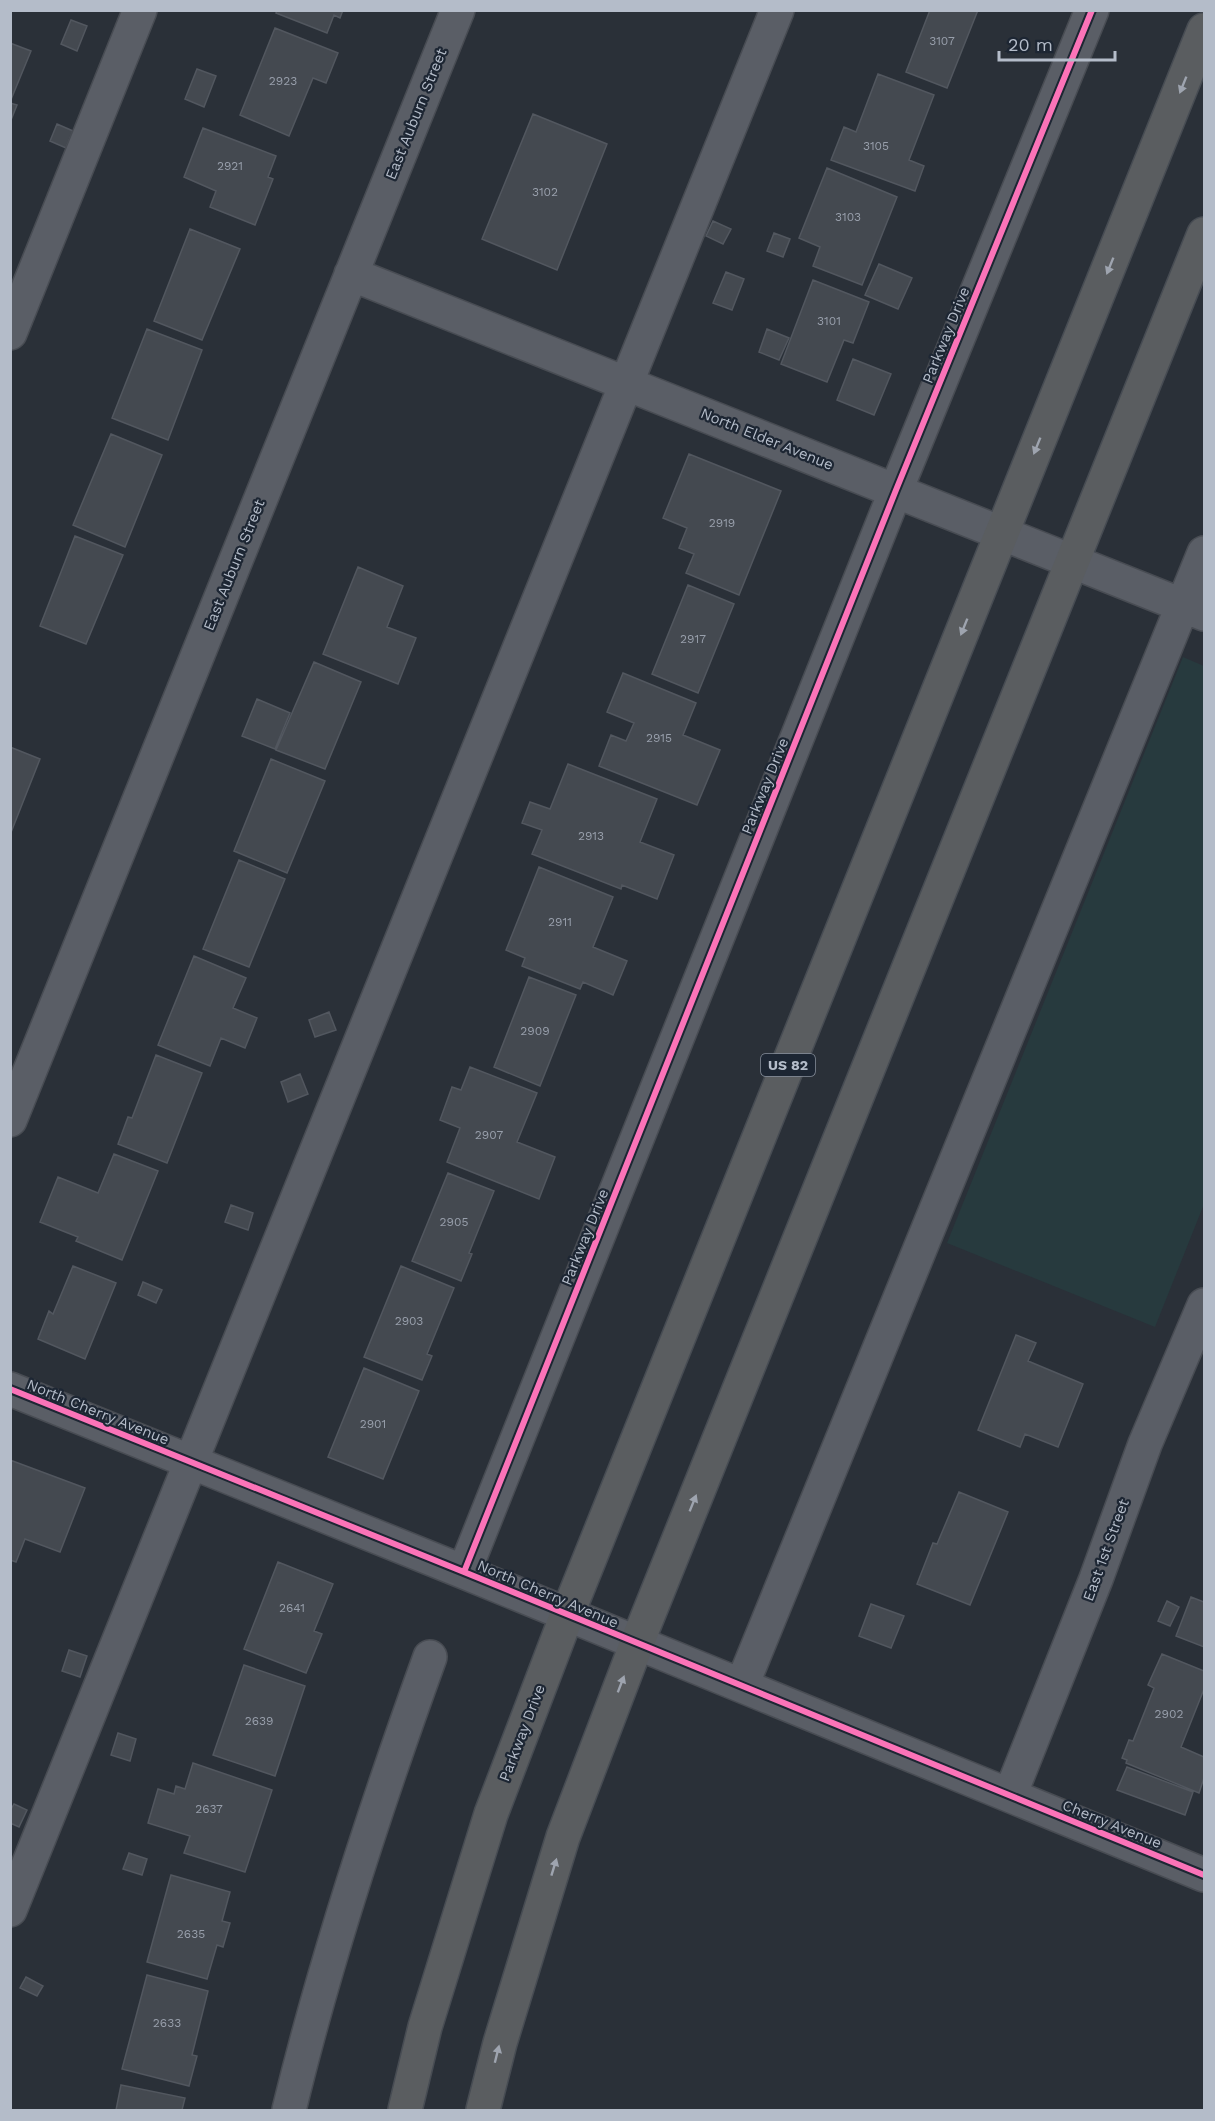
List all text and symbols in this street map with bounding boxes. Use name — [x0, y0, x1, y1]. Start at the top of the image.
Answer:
scale bar — [999, 24, 1114, 62]
house number: 3107 — [929, 34, 955, 48]
text: 20 m — [1008, 34, 1053, 55]
street label: East Auburn Street — [381, 45, 451, 182]
house number: 2923 — [269, 74, 297, 88]
one-way arrow — [1178, 76, 1188, 94]
house number: 3105 — [863, 139, 889, 153]
house number: 2921 — [217, 159, 243, 173]
house number: 3102 — [532, 185, 558, 199]
house number: 3103 — [835, 210, 861, 224]
one-way arrow — [1105, 257, 1115, 275]
street label: Parkway Drive — [918, 284, 974, 386]
house number: 3101 — [817, 314, 841, 328]
street label: North Elder Avenue — [698, 404, 836, 474]
one-way arrow — [1032, 438, 1042, 456]
street label: East Auburn Street — [199, 496, 269, 633]
house number: 2919 — [709, 516, 735, 530]
one-way arrow — [959, 619, 969, 637]
house number: 2917 — [680, 632, 706, 646]
house number: 2915 — [646, 731, 672, 745]
street label: Parkway Drive — [737, 735, 793, 837]
house number: 2913 — [578, 829, 604, 843]
house number: 2911 — [548, 915, 572, 929]
house number: 2909 — [520, 1024, 550, 1038]
road number: US 82 — [761, 1054, 815, 1076]
house number: 2907 — [475, 1128, 503, 1142]
street label: Parkway Drive — [557, 1186, 613, 1288]
house number: 2905 — [440, 1215, 468, 1229]
house number: 2903 — [395, 1314, 423, 1328]
street label: North Cherry Avenue — [24, 1375, 172, 1449]
house number: 2901 — [360, 1417, 386, 1431]
one-way arrow — [689, 1494, 698, 1512]
street label: East 1st Street — [1079, 1496, 1133, 1604]
street label: North Cherry Avenue — [475, 1556, 621, 1632]
house number: 2641 — [279, 1601, 305, 1615]
one-way arrow — [617, 1675, 626, 1693]
street label: Parkway Drive — [495, 1682, 549, 1784]
house number: 2902 — [1155, 1707, 1183, 1721]
house number: 2639 — [245, 1714, 273, 1728]
street label: Cherry Avenue — [1060, 1796, 1164, 1852]
house number: 2637 — [195, 1802, 223, 1816]
one-way arrow — [550, 1858, 559, 1876]
house number: 2635 — [177, 1927, 205, 1941]
house number: 2633 — [153, 2016, 181, 2030]
one-way arrow — [492, 2045, 502, 2063]

